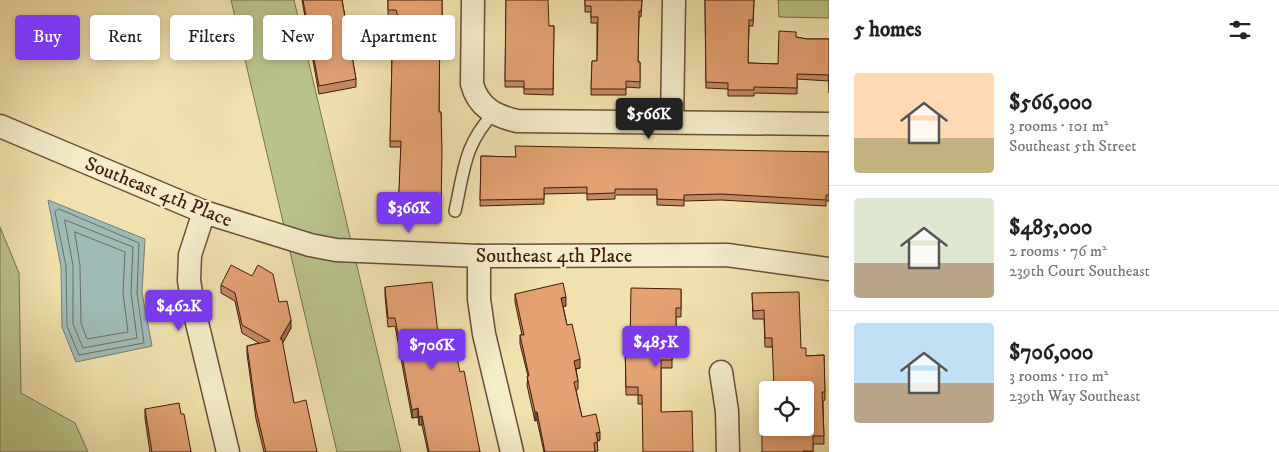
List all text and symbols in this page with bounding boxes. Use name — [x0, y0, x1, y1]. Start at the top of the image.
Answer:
chip: Buy — [15, 15, 80, 60]
chip: Rent — [90, 15, 160, 60]
chip: Filters — [170, 15, 253, 60]
chip: New — [263, 15, 332, 60]
chip: Apartment — [342, 15, 455, 60]
icon: filters — [1226, 16, 1254, 44]
text: 5 homes — [854, 17, 922, 43]
text: $566,000 — [1009, 90, 1092, 116]
icon: home — [894, 93, 954, 153]
pin: $566K — [614, 98, 684, 140]
text: $566K — [627, 104, 671, 124]
text: 3 rooms · 101 m² — [1009, 116, 1108, 136]
text: Southeast 5th Street — [1009, 136, 1136, 156]
street label: Southeast 4th Place — [81, 151, 236, 233]
pin: $366K — [374, 192, 444, 234]
text: $366K — [388, 198, 430, 218]
text: $485,000 — [1009, 215, 1092, 241]
icon: home — [894, 218, 954, 278]
text: 2 rooms · 76 m² — [1009, 241, 1107, 261]
street label: Southeast 4th Place — [476, 244, 632, 269]
text: 239th Court Southeast — [1009, 261, 1150, 281]
pin: $462K — [144, 290, 214, 332]
text: $462K — [156, 296, 202, 316]
pin: $485K — [621, 326, 691, 368]
pin: $706K — [397, 328, 467, 371]
text: $485K — [633, 332, 679, 352]
text: $706K — [409, 335, 455, 355]
text: $706,000 — [1009, 340, 1093, 366]
icon: home — [894, 343, 954, 403]
text: 3 rooms · 110 m² — [1009, 366, 1108, 386]
map controls — [759, 381, 814, 436]
button: locate — [759, 381, 814, 436]
text: 239th Way Southeast — [1009, 386, 1140, 406]

